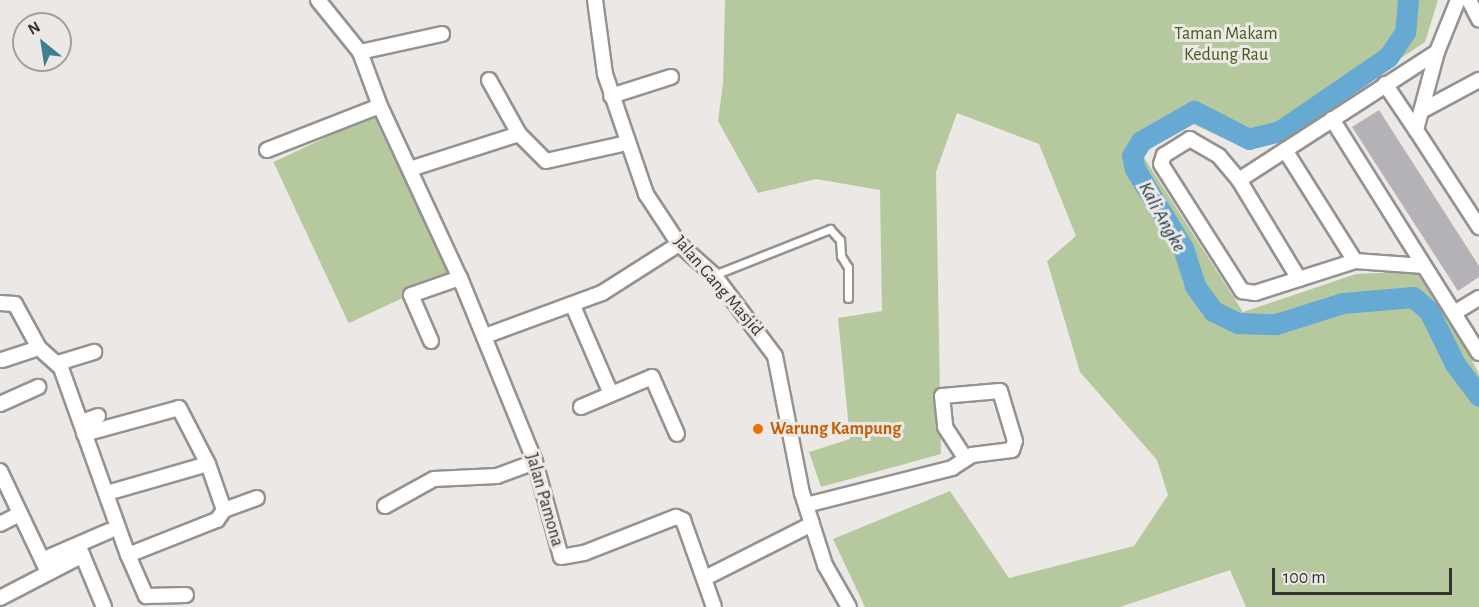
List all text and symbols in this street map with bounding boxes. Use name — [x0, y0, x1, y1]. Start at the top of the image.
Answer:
north arrow — [12, 12, 72, 72]
text: N — [25, 18, 43, 38]
park label: Taman Makam Kedung Rau — [1174, 24, 1278, 66]
water label: Kali Angke — [1133, 178, 1191, 256]
street label: Jalan Gang Masjid — [669, 232, 767, 340]
place label: Warung Kampung — [770, 418, 901, 440]
marker: Warung Kampung — [751, 422, 765, 436]
street label: Jalan Pamona — [520, 451, 568, 549]
scale bar — [1275, 556, 1455, 594]
text: 100 m — [1283, 569, 1326, 587]

